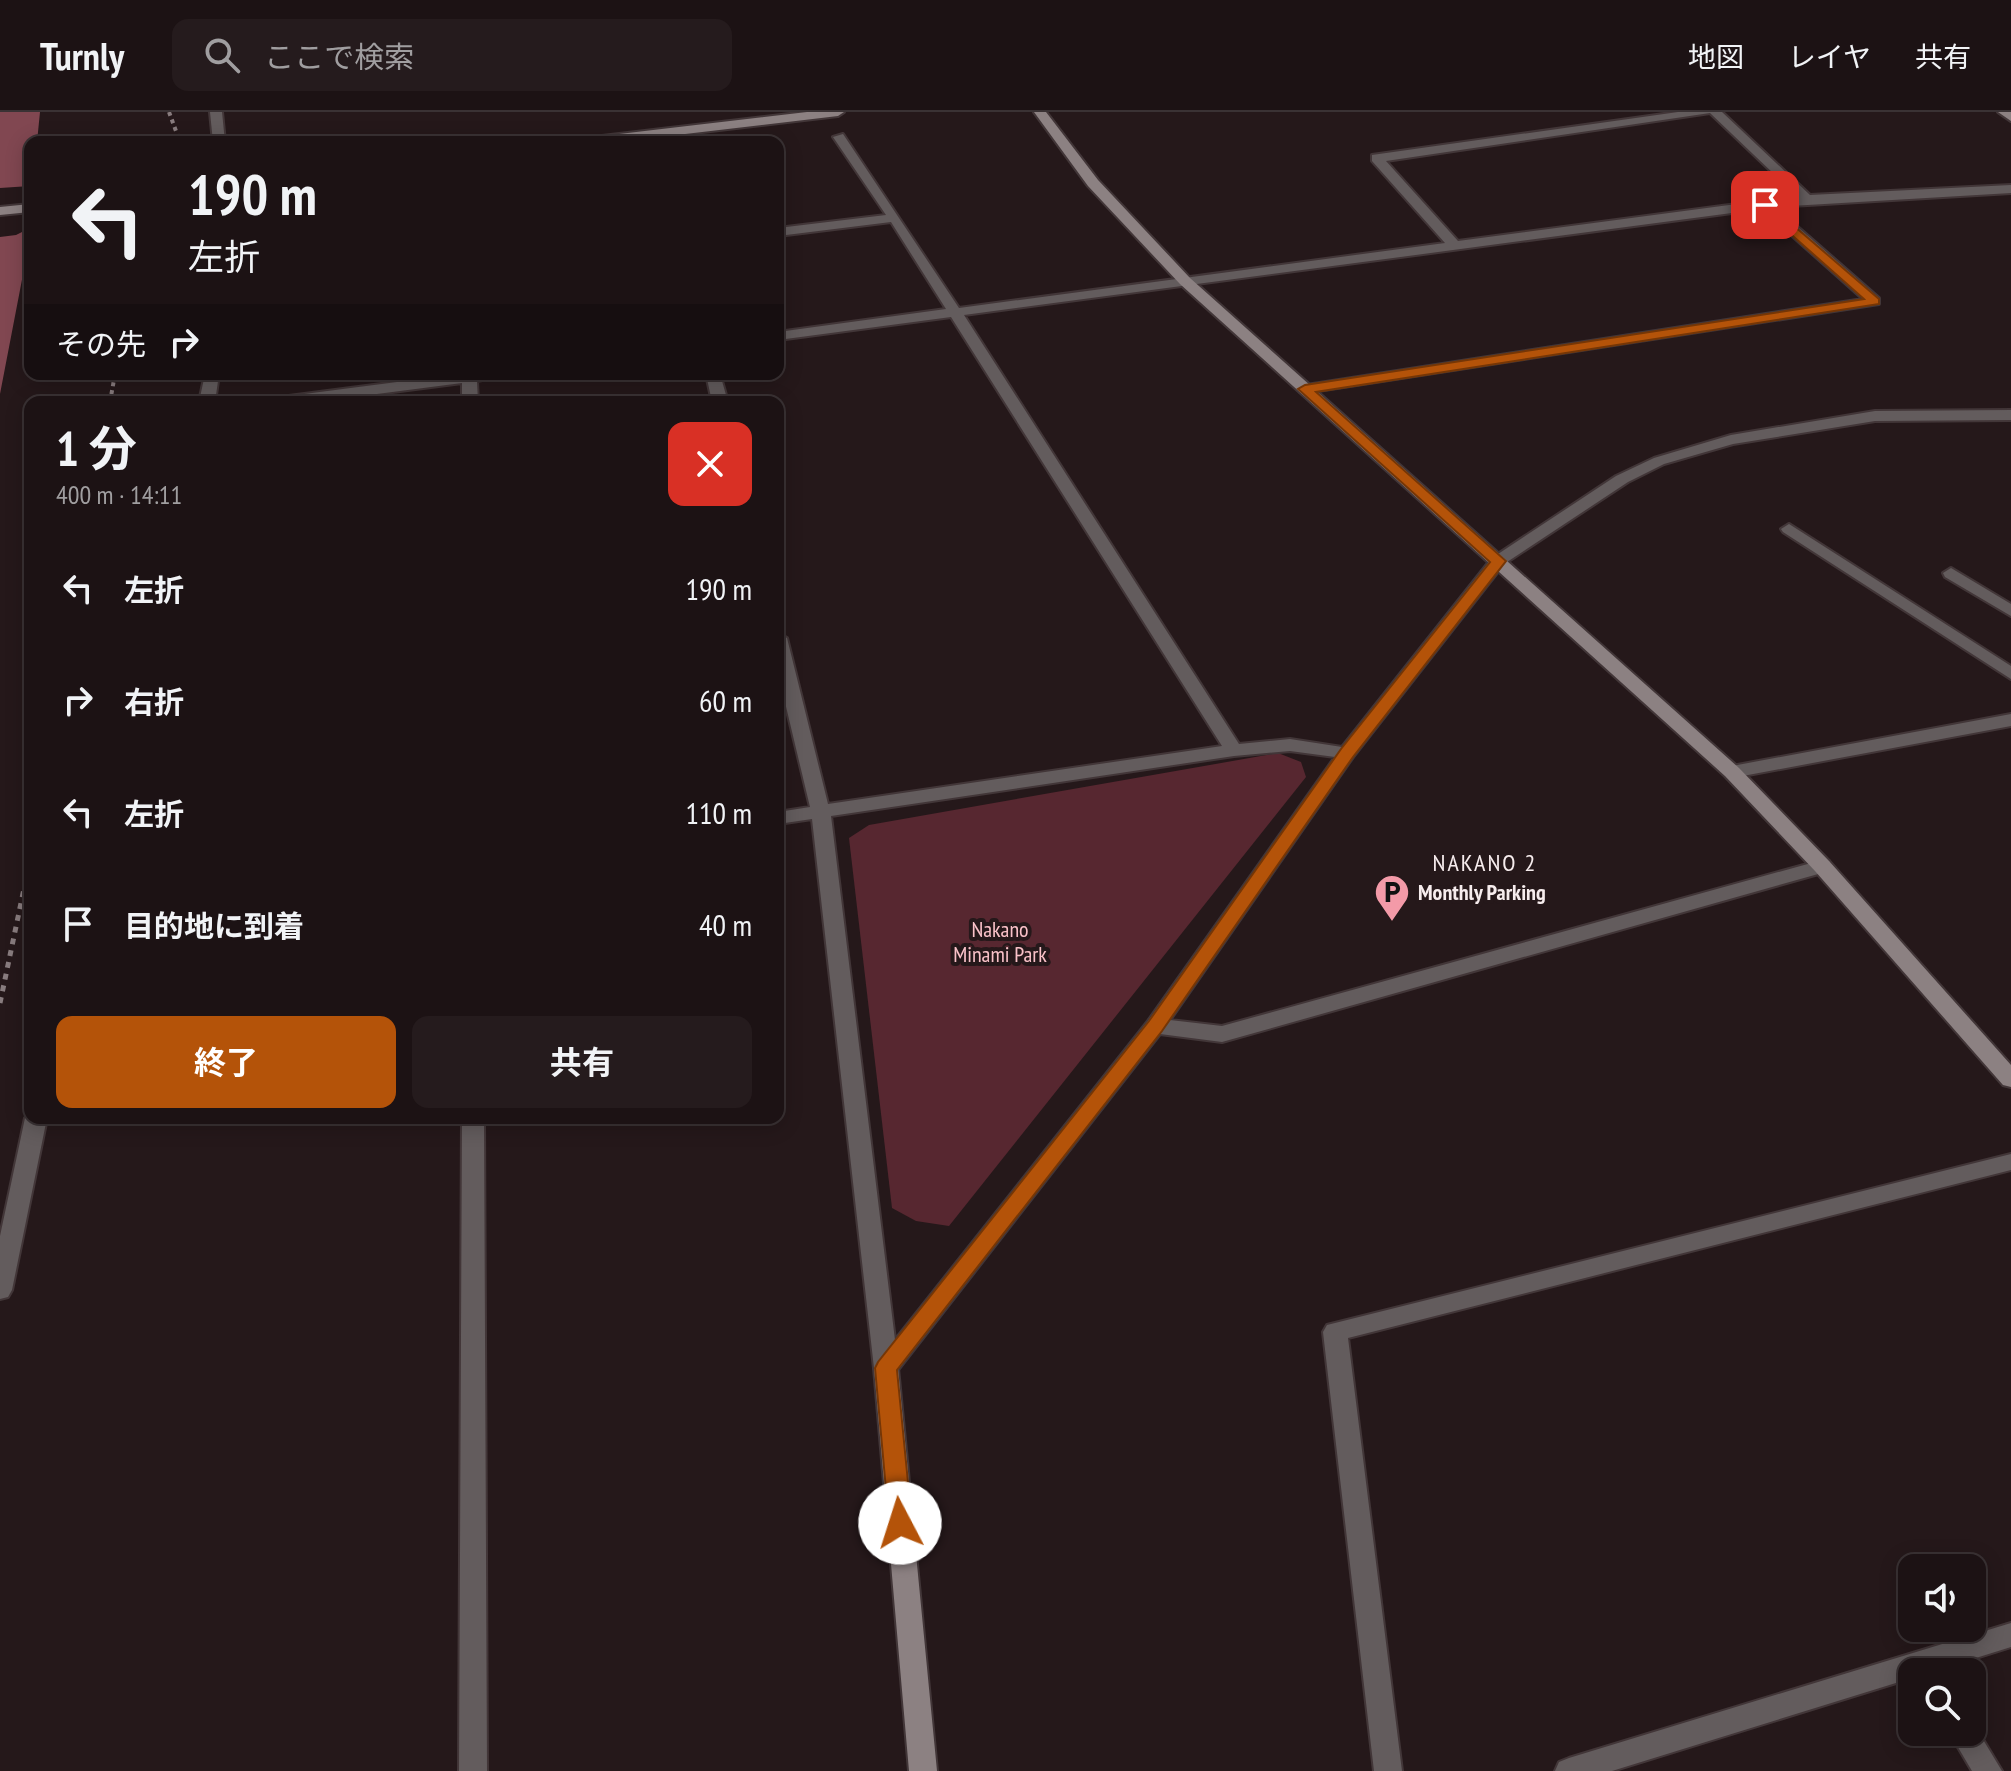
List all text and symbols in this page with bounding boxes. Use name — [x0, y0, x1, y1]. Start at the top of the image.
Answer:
search box — [172, 19, 732, 91]
text: Turnly — [40, 31, 124, 80]
icon: search — [200, 33, 244, 77]
text: ここで検索 — [264, 37, 414, 76]
text: 地図 — [1688, 38, 1744, 75]
text: レイヤ — [1788, 38, 1871, 75]
text: 共有 — [1915, 38, 1971, 75]
text: 190 m — [188, 158, 317, 230]
icon: left — [56, 168, 160, 272]
pin — [1731, 171, 1799, 239]
icon: arrive — [1743, 183, 1787, 227]
text: 左折 — [188, 233, 260, 280]
icon: right — [162, 320, 206, 364]
text: その先 — [56, 324, 146, 363]
text: 1 分 — [56, 417, 137, 479]
button: close — [668, 422, 752, 506]
text: 400 m · 14:11 — [56, 478, 182, 511]
icon: left — [56, 566, 100, 610]
text: 190 m — [686, 569, 752, 608]
text: 左折 — [124, 570, 184, 609]
icon: right — [56, 678, 100, 722]
text: 60 m — [699, 681, 752, 720]
text: 右折 — [124, 682, 184, 721]
icon: left — [56, 790, 100, 834]
text: 110 m — [686, 793, 752, 832]
text: 左折 — [124, 794, 184, 833]
district label: NAKANO 2 — [1433, 847, 1537, 878]
parking icon: Monthly Parking — [1373, 873, 1411, 923]
place label: Monthly Parking — [1418, 878, 1546, 906]
icon: arrive — [56, 902, 100, 946]
text: 40 m — [699, 905, 752, 944]
text: 目的地に到着 — [124, 906, 304, 945]
park label: Nakano Minami Park — [953, 915, 1047, 968]
button: 終了 — [56, 1016, 396, 1108]
button: 共有 — [412, 1016, 752, 1108]
position arrow — [858, 1481, 942, 1565]
map controls — [1898, 1554, 1986, 1746]
button: sound — [1898, 1554, 1986, 1642]
button: search — [1898, 1658, 1986, 1746]

